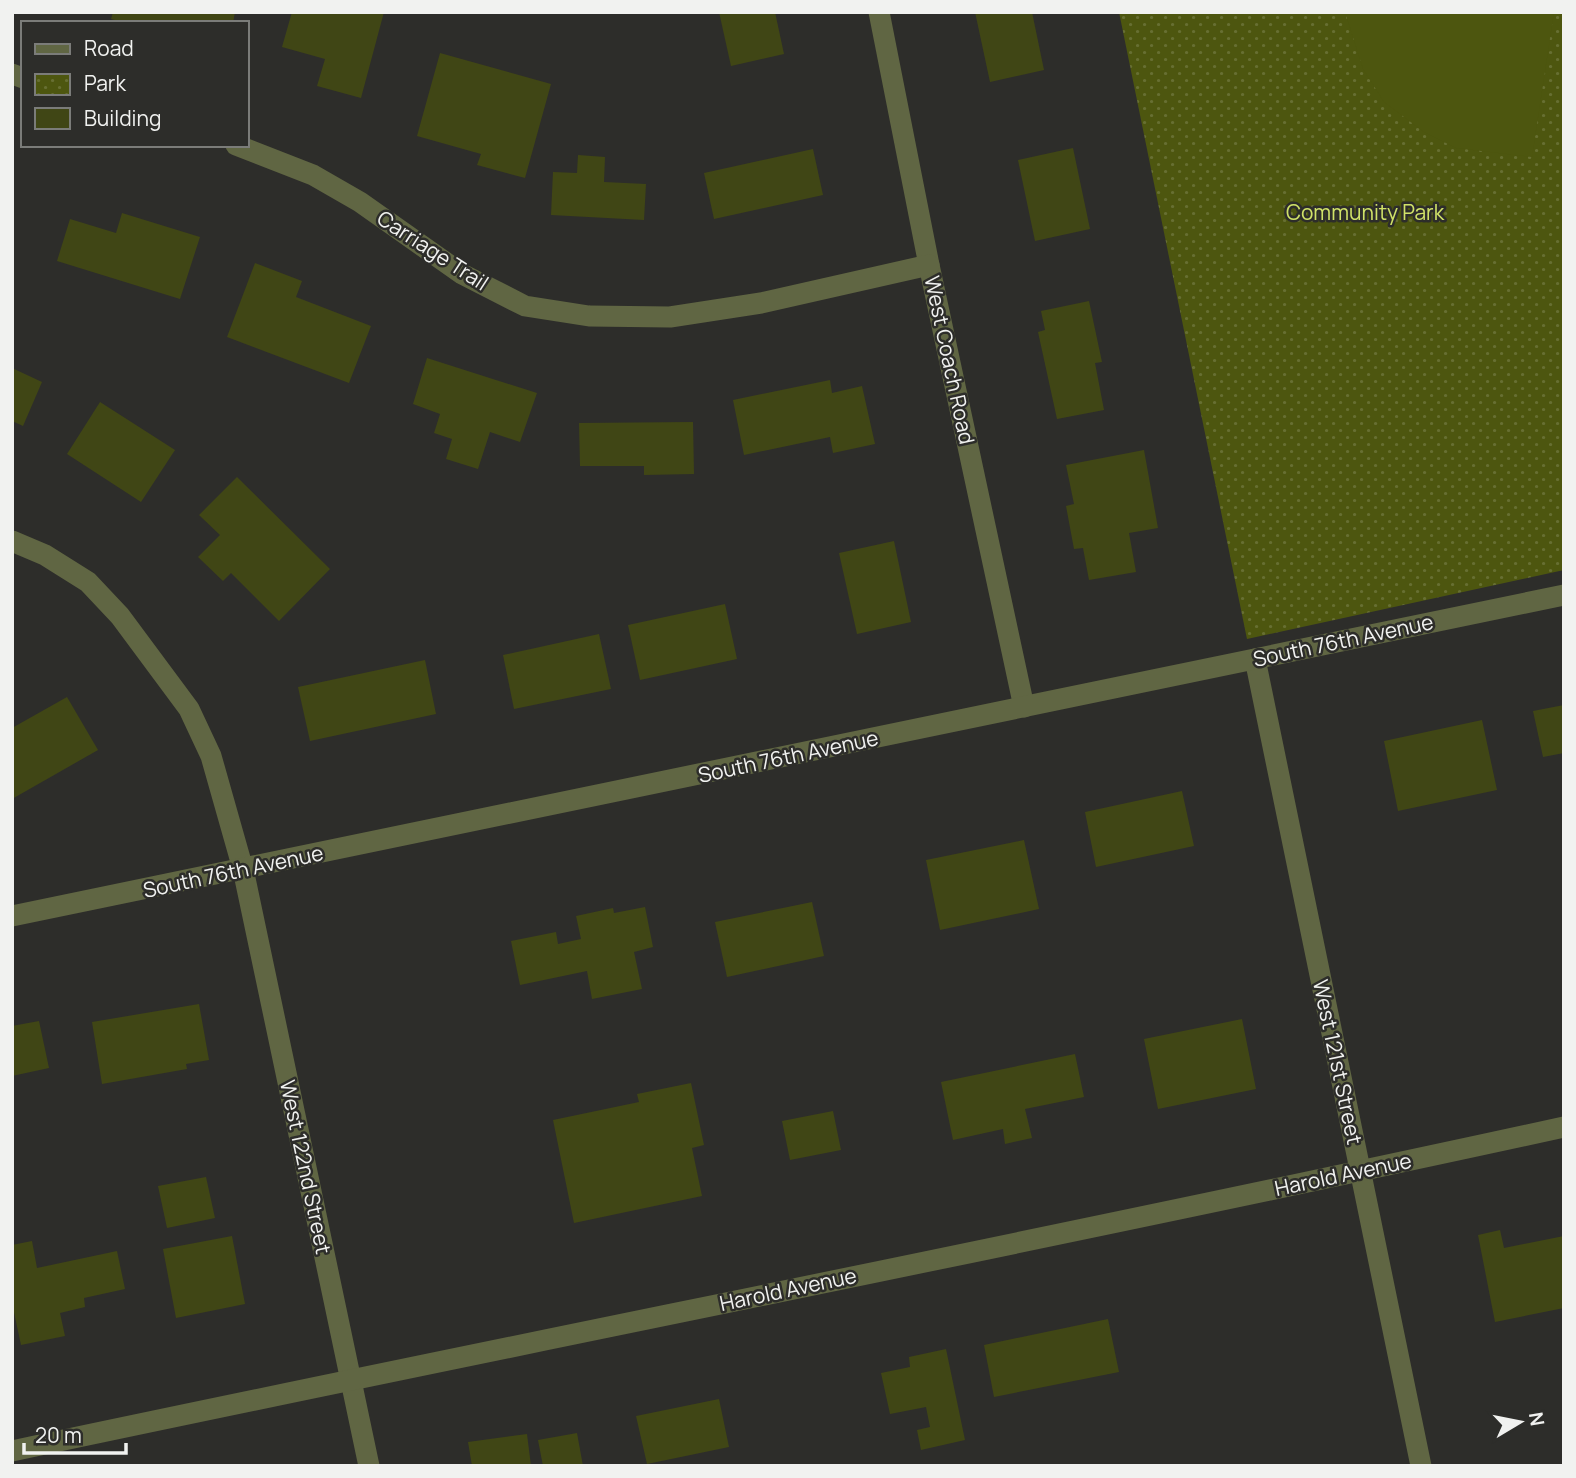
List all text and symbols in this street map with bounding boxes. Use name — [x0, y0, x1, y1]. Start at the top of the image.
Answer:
legend — [21, 21, 248, 147]
text: Road — [84, 34, 134, 62]
text: Park — [84, 69, 126, 97]
text: Building — [84, 104, 161, 132]
park label: Community Park — [1286, 198, 1445, 226]
street label: Carriage Trail — [372, 204, 494, 296]
street label: West Coach Road — [918, 273, 982, 447]
street label: South 76th Avenue — [1250, 607, 1436, 673]
street label: South 76th Avenue — [695, 723, 881, 789]
street label: South 76th Avenue — [140, 838, 326, 904]
street label: West 121st Street — [1307, 977, 1369, 1147]
street label: West 122nd Street — [274, 1077, 338, 1257]
street label: Harold Avenue — [1272, 1146, 1414, 1202]
street label: Harold Avenue — [717, 1261, 859, 1317]
north arrow — [1485, 1387, 1555, 1457]
text: N — [1523, 1410, 1551, 1428]
scale bar — [24, 1412, 126, 1456]
text: 20 m — [35, 1421, 82, 1449]

